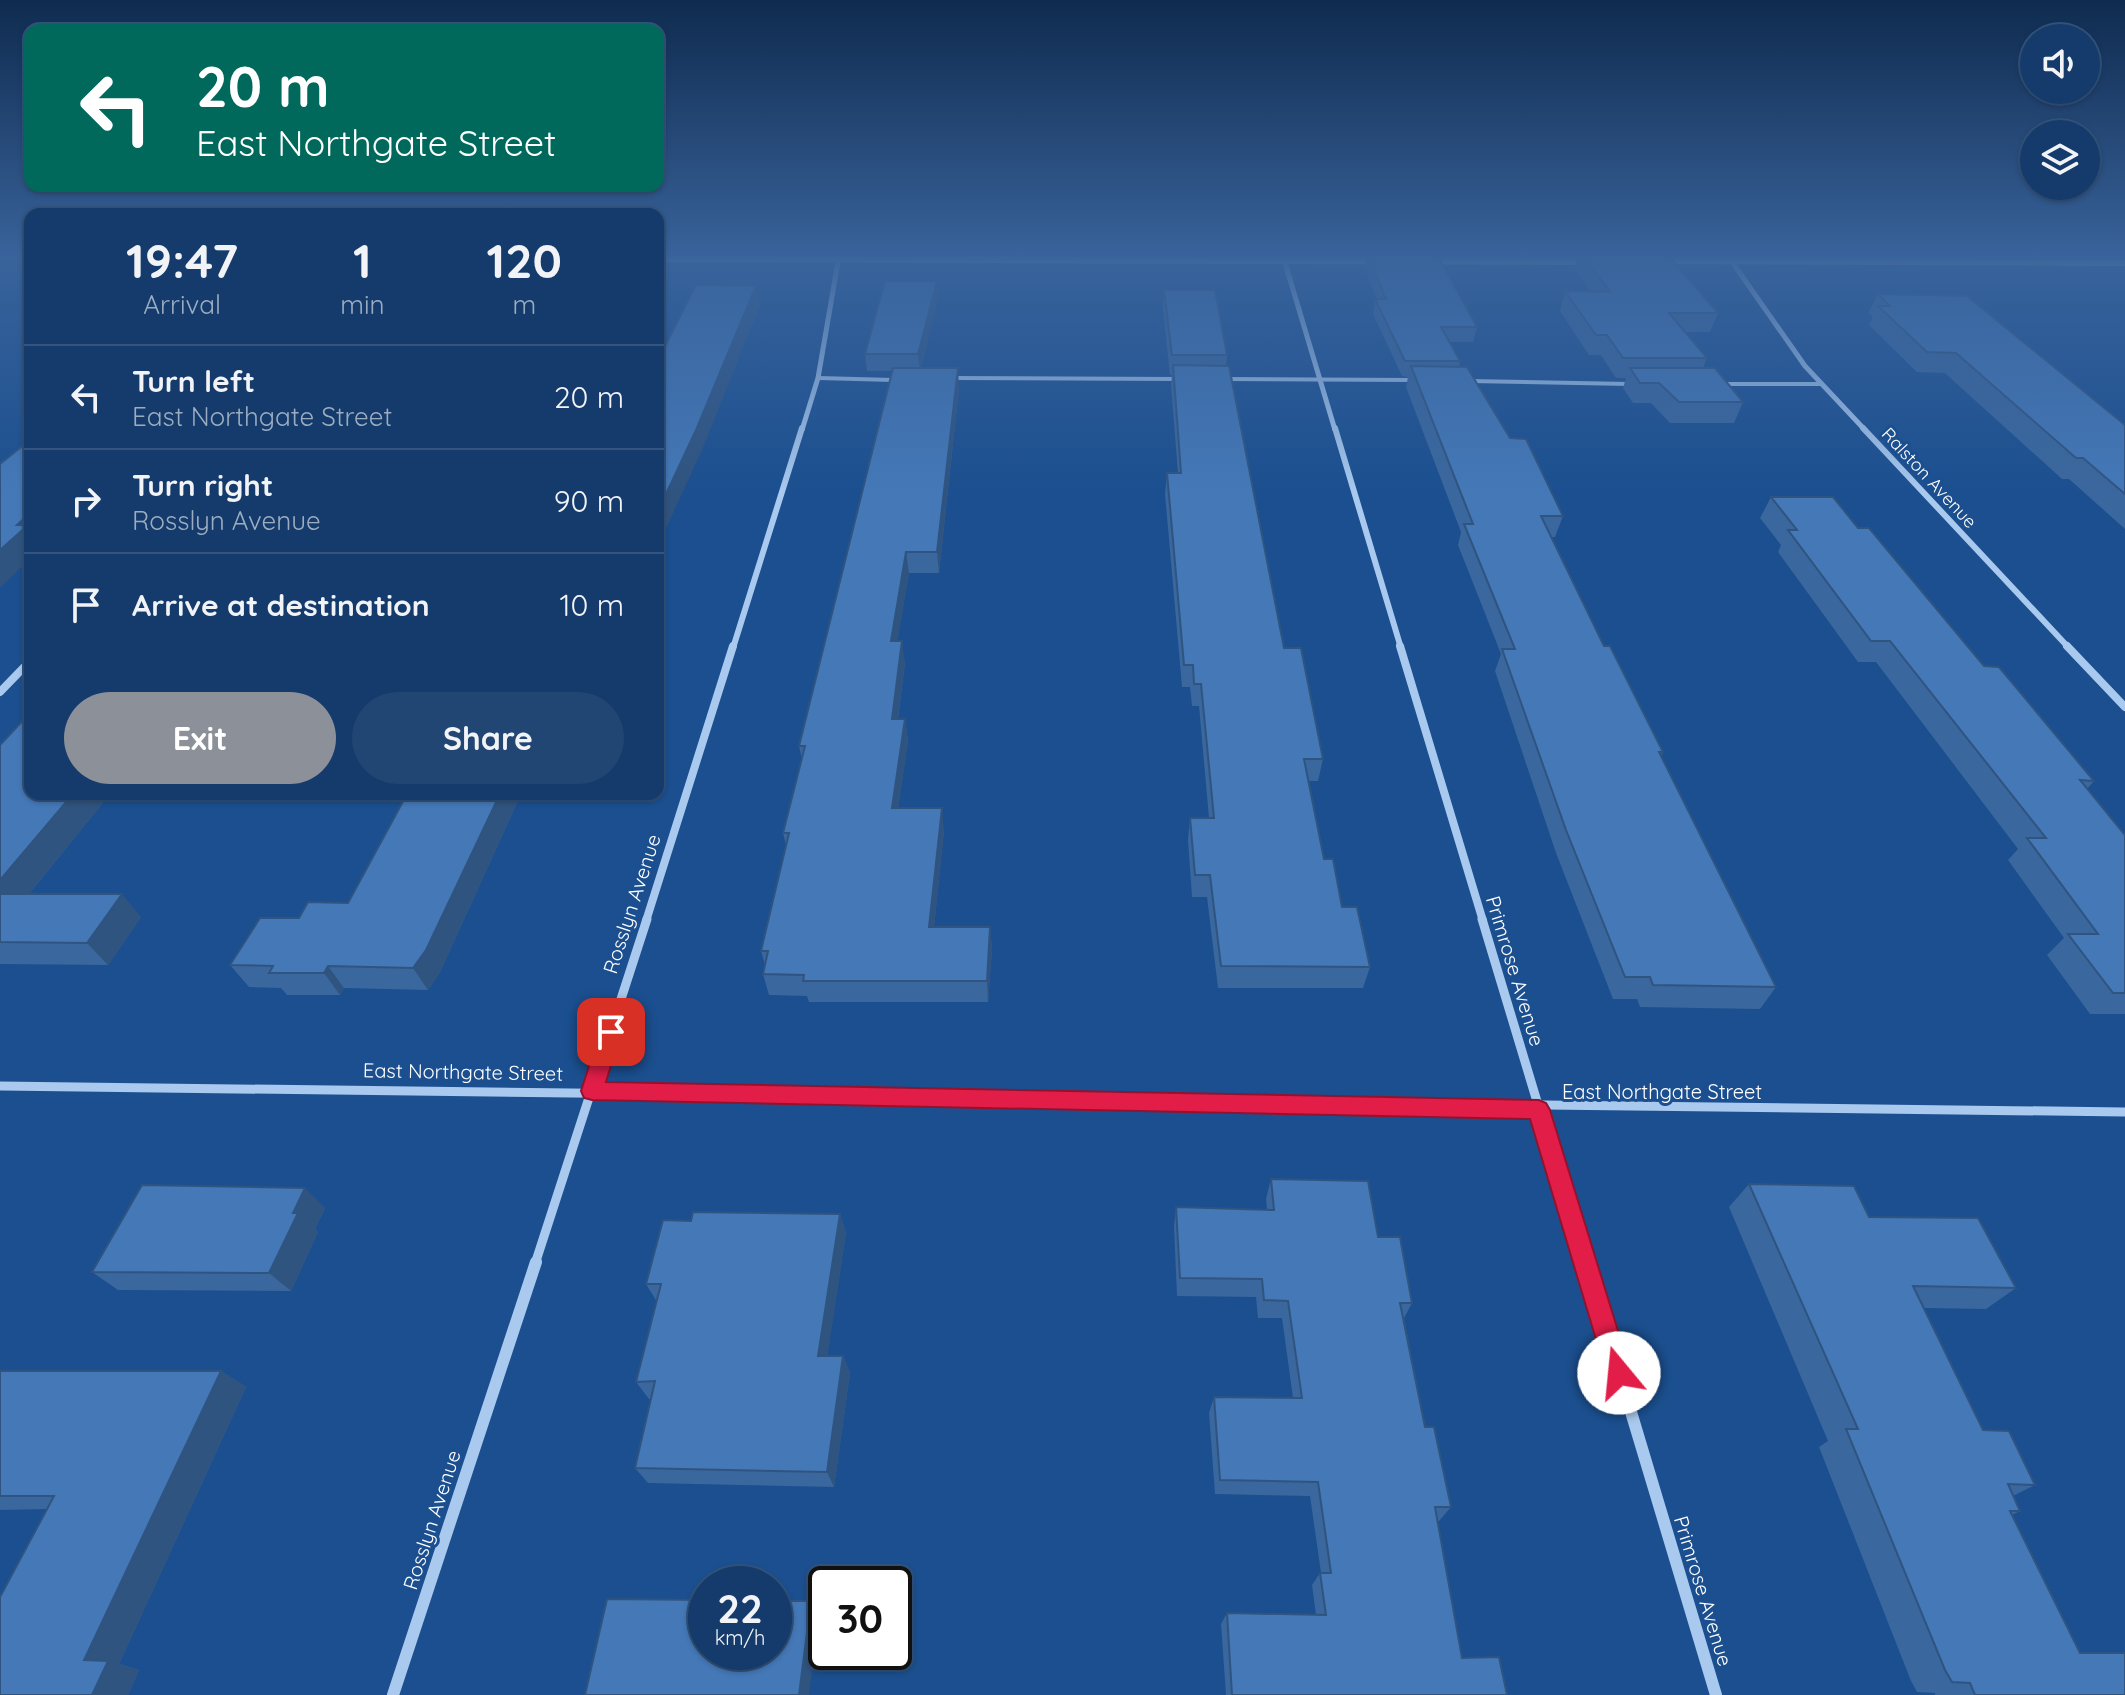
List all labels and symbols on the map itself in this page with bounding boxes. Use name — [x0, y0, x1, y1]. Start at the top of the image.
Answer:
street label: Ralston Avenue — [1877, 423, 1982, 533]
street label: Rosslyn Avenue — [597, 831, 666, 977]
street label: Primrose Avenue — [1481, 893, 1550, 1049]
pin — [577, 998, 645, 1066]
street label: East Northgate Street — [363, 1057, 564, 1086]
street label: East Northgate Street — [1562, 1079, 1762, 1104]
position arrow — [1577, 1331, 1661, 1415]
street label: Rosslyn Avenue — [397, 1447, 466, 1593]
street label: Primrose Avenue — [1669, 1513, 1738, 1669]
speed limit sign: 30 — [808, 1566, 912, 1670]

